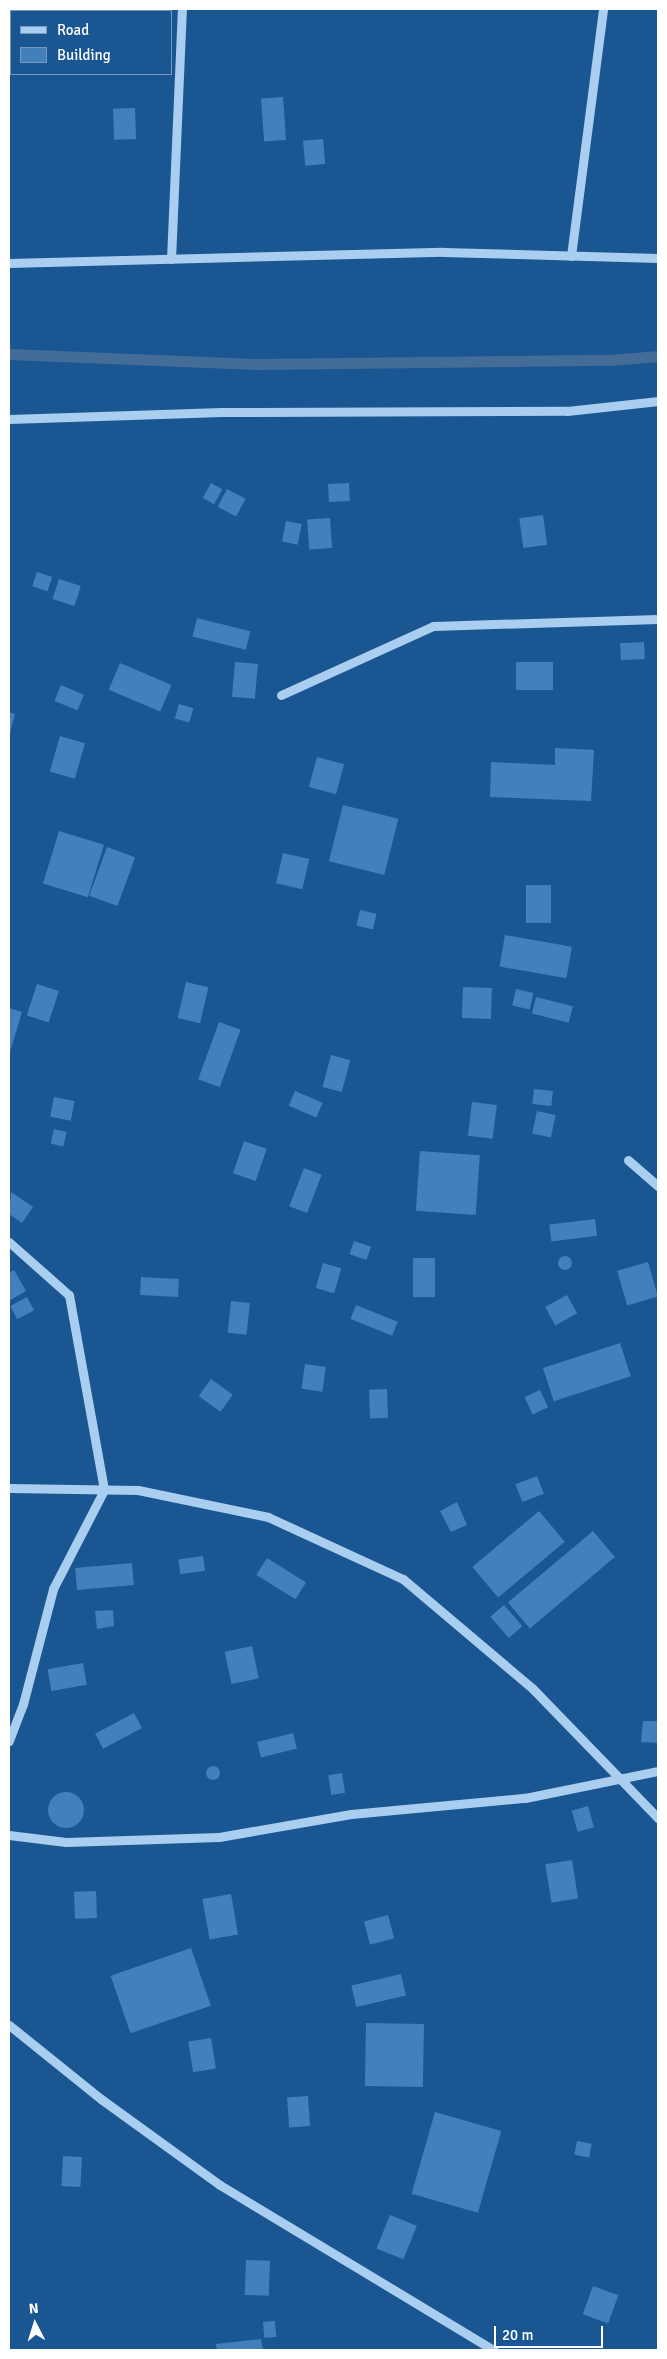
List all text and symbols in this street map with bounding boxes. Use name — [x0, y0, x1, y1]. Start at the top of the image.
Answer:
legend — [10, 10, 172, 75]
text: Road — [57, 21, 89, 39]
text: Building — [57, 46, 111, 64]
north arrow — [10, 2299, 60, 2349]
text: N — [28, 2300, 39, 2317]
scale bar — [497, 2316, 606, 2348]
text: 20 m — [502, 2326, 533, 2344]

